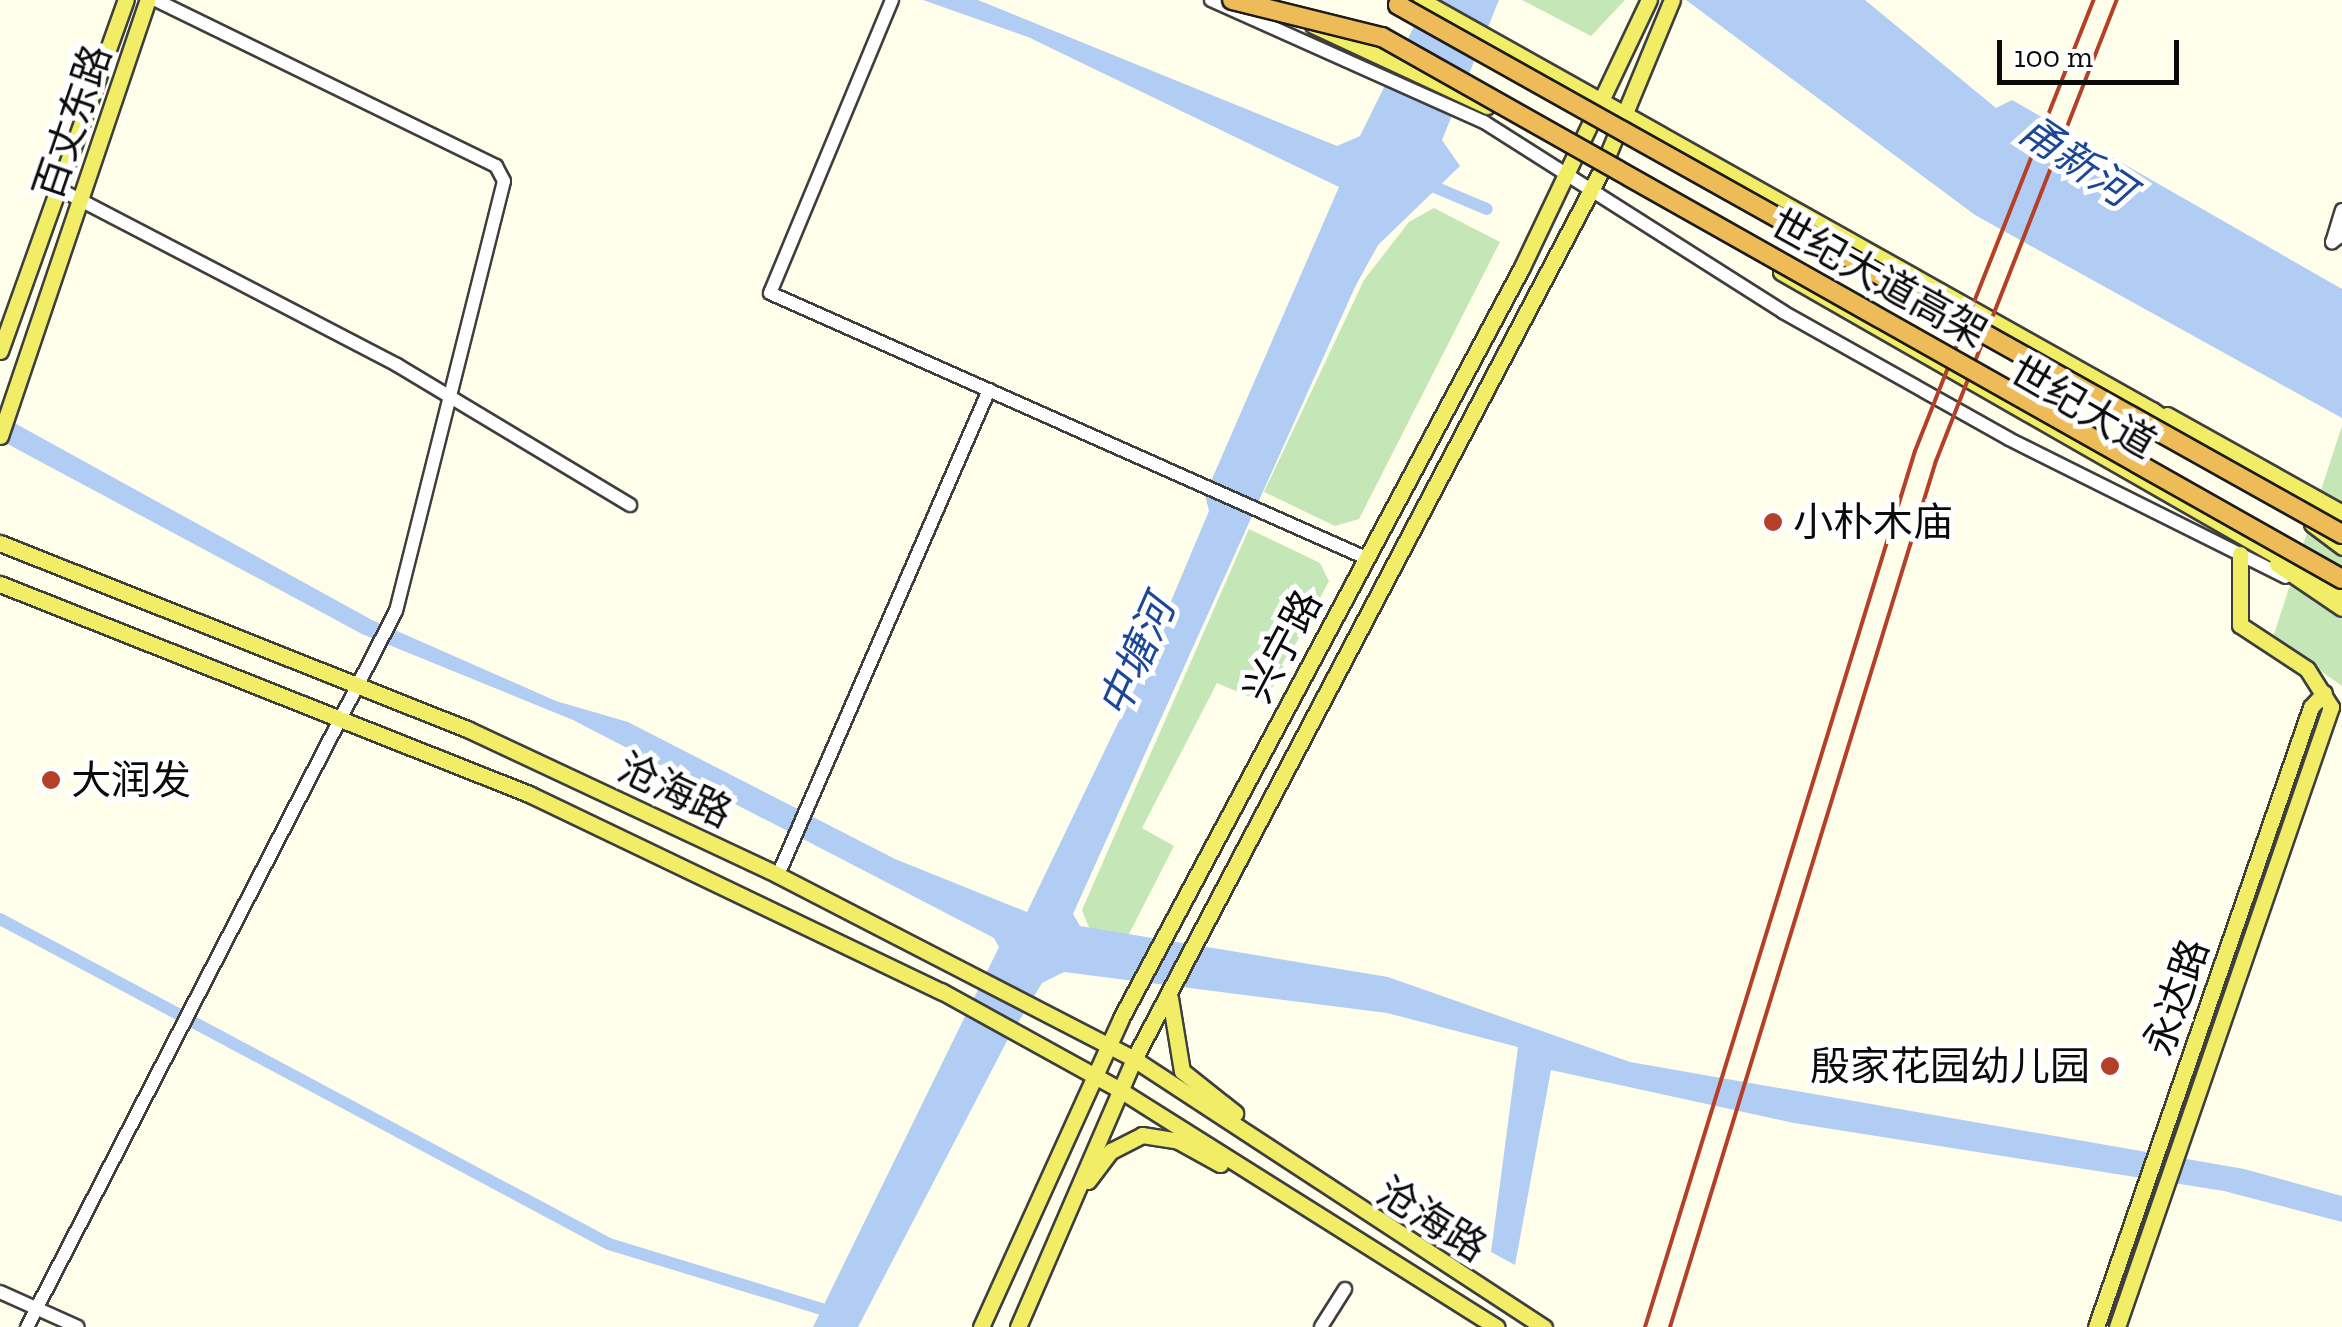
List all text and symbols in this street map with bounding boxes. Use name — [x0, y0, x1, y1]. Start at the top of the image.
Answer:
scale bar — [2002, 20, 2184, 82]
street label: 百丈东路 — [23, 39, 121, 205]
text: 100 m — [2014, 39, 2093, 75]
water label: 甬新河 — [2010, 105, 2142, 217]
street label: 世纪大道高架 — [1762, 199, 1996, 357]
street label: 世纪大道 — [2002, 346, 2164, 468]
place label: 小朴木庙 — [1793, 498, 1953, 546]
marker: 小朴木庙 — [1762, 511, 1784, 533]
street label: 兴宁路 — [1233, 582, 1331, 710]
water label: 中塘河 — [1088, 589, 1186, 725]
street label: 沧海路 — [610, 743, 740, 837]
place label: 大润发 — [71, 756, 191, 804]
marker: 大润发 — [40, 769, 62, 791]
street label: 永达路 — [2134, 932, 2218, 1062]
place label: 殷家花园幼儿园 — [1810, 1042, 2090, 1090]
marker: 殷家花园幼儿园 — [2099, 1055, 2121, 1077]
street label: 沧海路 — [1368, 1167, 1496, 1271]

